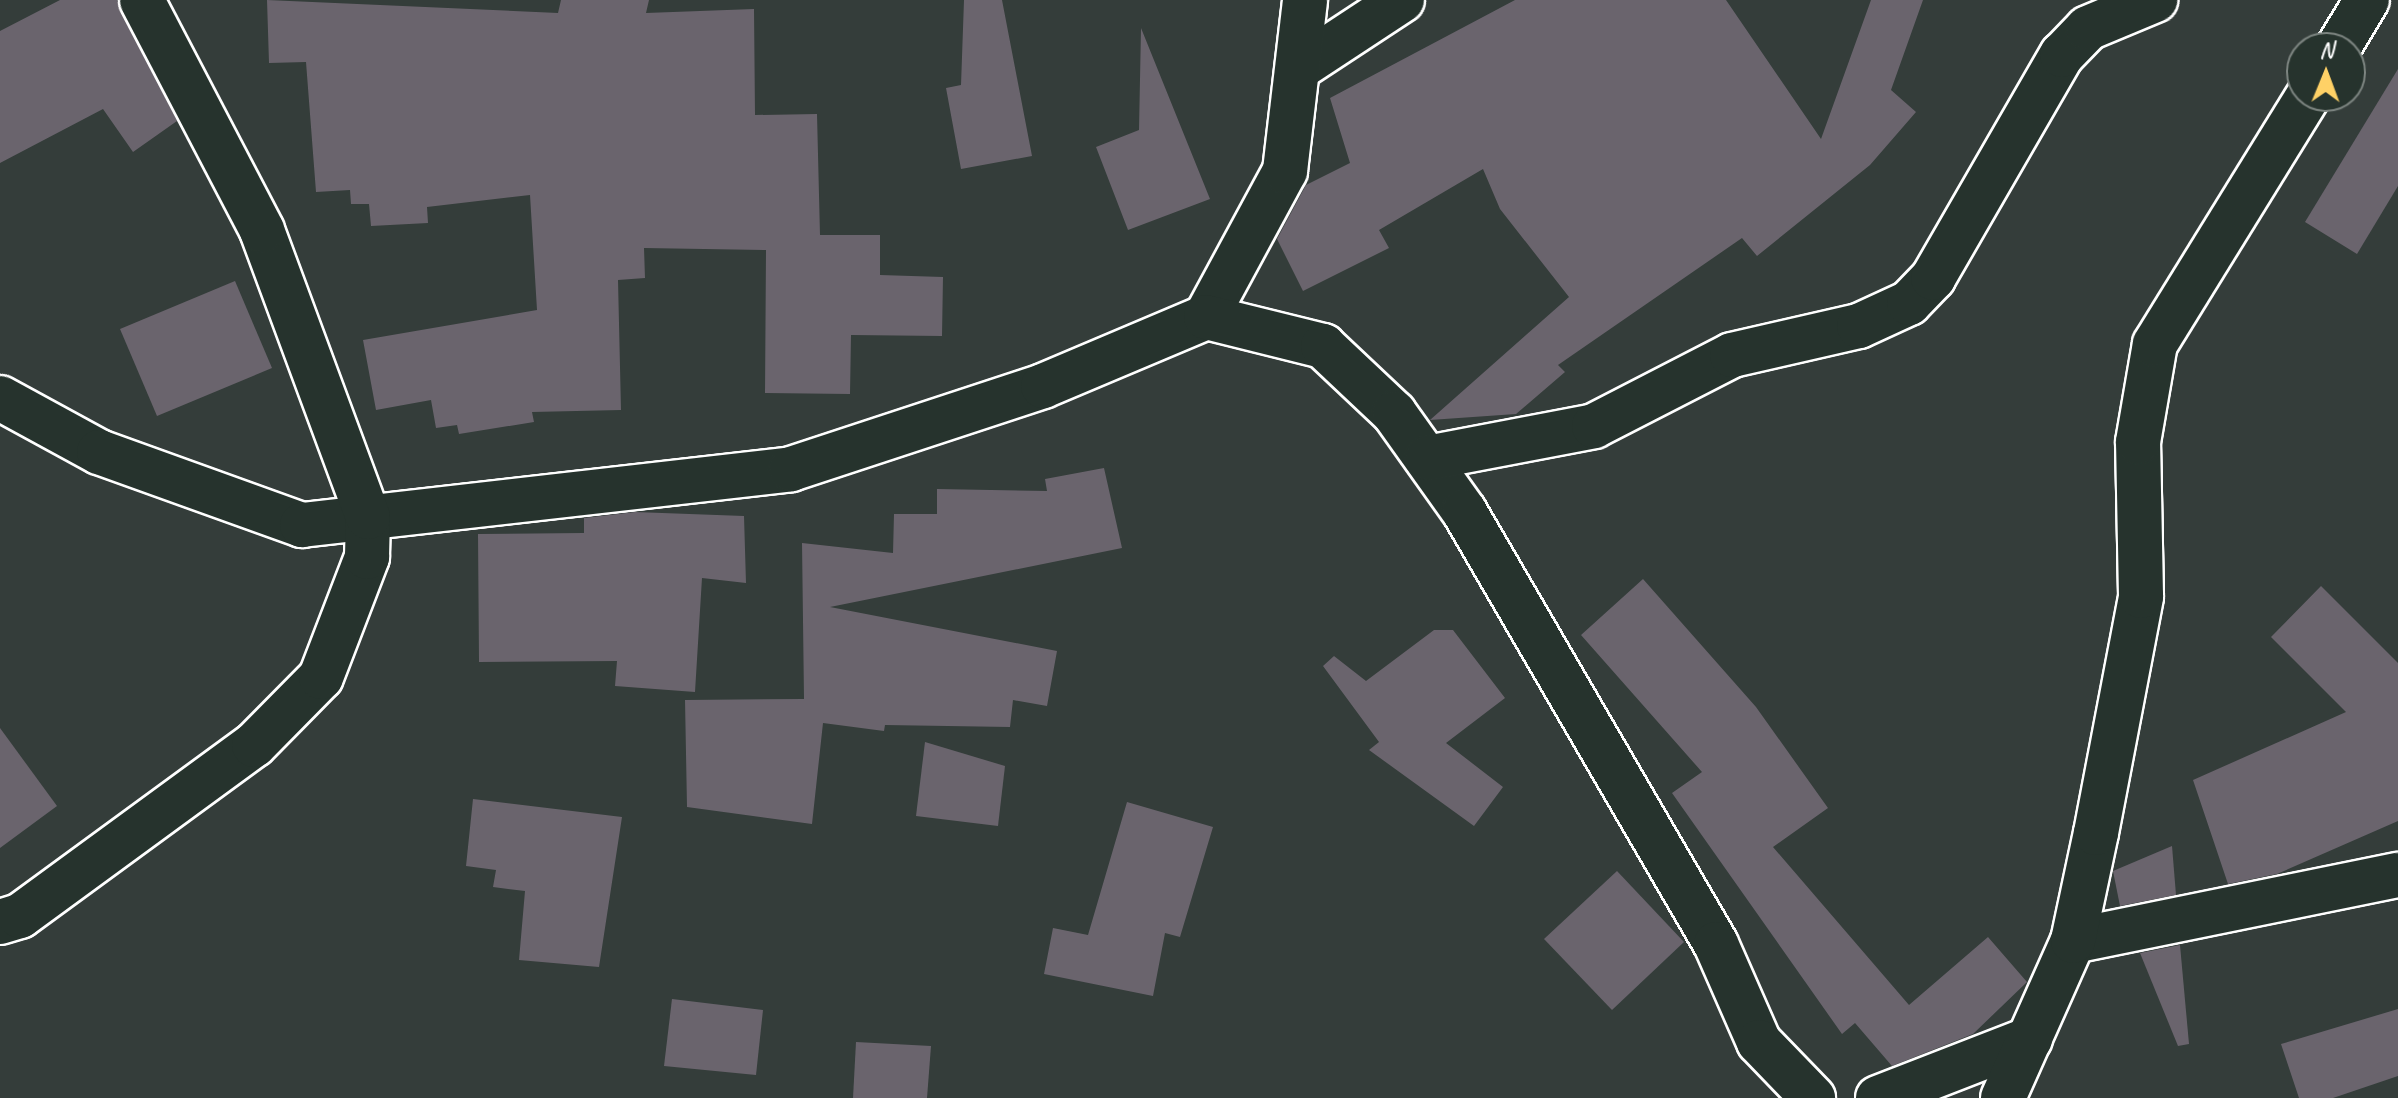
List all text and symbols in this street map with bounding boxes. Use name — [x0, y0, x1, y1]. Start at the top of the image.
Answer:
north arrow — [2286, 32, 2366, 112]
text: N — [2319, 36, 2333, 64]

